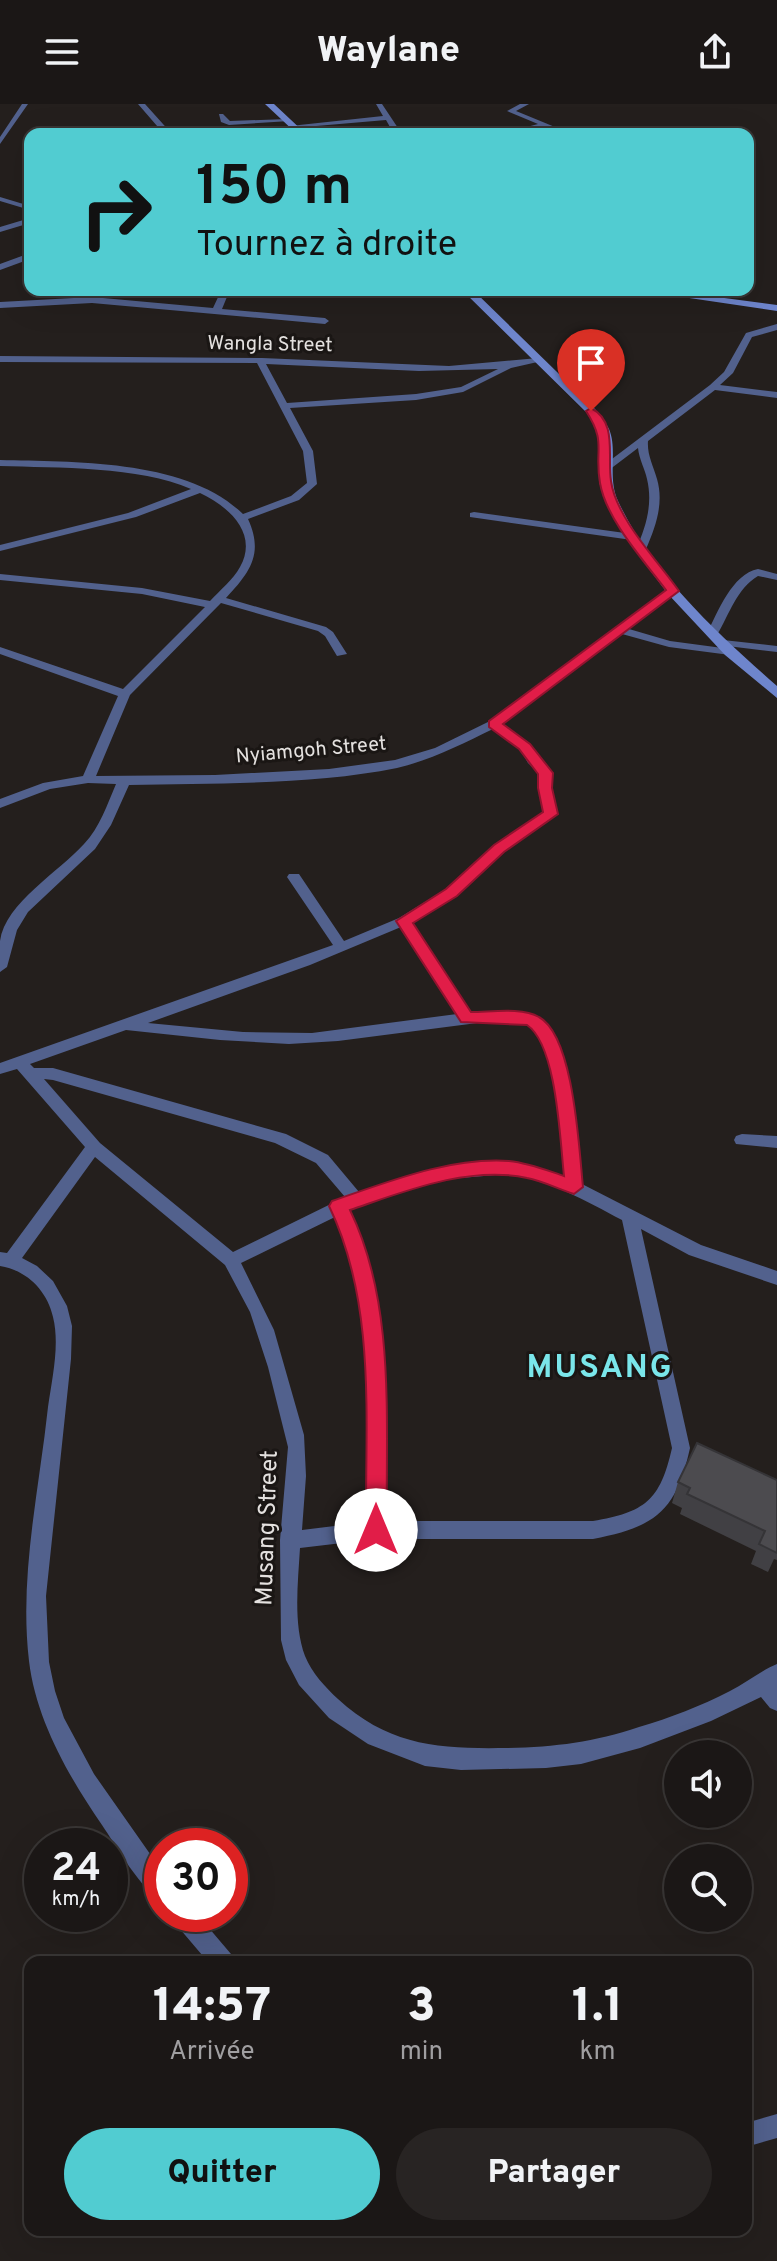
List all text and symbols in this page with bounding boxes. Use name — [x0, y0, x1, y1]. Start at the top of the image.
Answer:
text: Waylane — [317, 29, 460, 75]
icon: menu — [40, 30, 84, 74]
icon: share — [693, 30, 737, 74]
text: 150 m — [196, 154, 352, 224]
icon: right — [64, 160, 168, 264]
text: Tournez à droite — [196, 223, 457, 269]
pin — [557, 329, 625, 411]
street label: Wangla Street — [207, 331, 333, 359]
icon: arrive — [569, 341, 613, 385]
street label: Nyiamgoh Street — [235, 731, 387, 771]
district label: MUSANG — [527, 1349, 673, 1389]
street label: Musang Street — [250, 1450, 286, 1606]
position arrow — [334, 1488, 418, 1572]
map controls — [664, 1740, 752, 1932]
button: sound — [664, 1740, 752, 1828]
speed limit sign: 30 — [144, 1828, 248, 1932]
button: search — [664, 1844, 752, 1932]
text: 24 — [51, 1845, 101, 1895]
text: km/h — [52, 1887, 100, 1913]
text: 14:57 — [153, 1978, 271, 2038]
text: 3 — [407, 1978, 436, 2038]
text: 1.1 — [572, 1978, 623, 2038]
text: Arrivée — [169, 2036, 255, 2069]
text: min — [400, 2036, 443, 2069]
text: km — [579, 2036, 616, 2069]
button: Quitter — [64, 2128, 380, 2220]
button: Partager — [396, 2128, 712, 2220]

